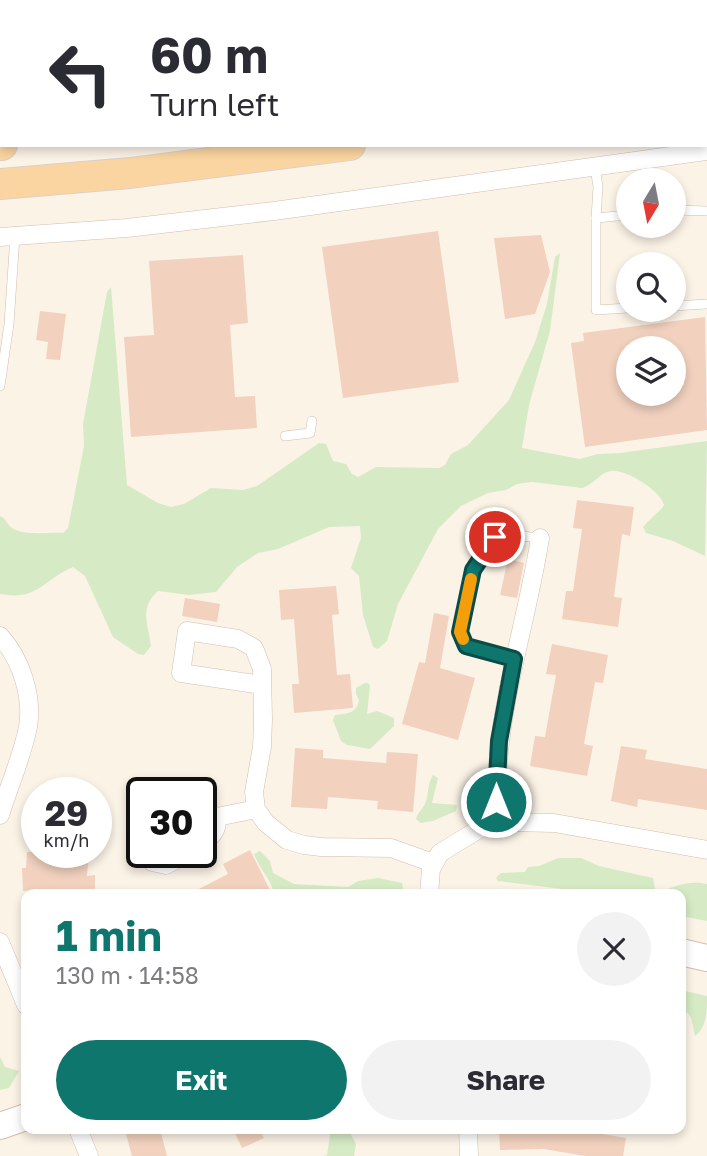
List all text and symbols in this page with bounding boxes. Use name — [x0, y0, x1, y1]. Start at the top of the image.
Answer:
text: 60 m — [150, 25, 268, 84]
icon: left — [35, 28, 126, 119]
text: Turn left — [150, 85, 279, 123]
north arrow — [616, 168, 686, 238]
map controls — [616, 168, 686, 406]
button: search — [616, 252, 686, 322]
button: layers — [616, 336, 686, 406]
pin — [465, 507, 525, 567]
icon: arrive — [476, 518, 514, 556]
position arrow — [459, 765, 533, 839]
speed limit sign: 30 — [126, 777, 217, 868]
text: 29 — [45, 792, 88, 834]
text: km/h — [44, 829, 89, 851]
text: 1 min — [56, 910, 162, 960]
button: close — [577, 912, 651, 986]
text: 130 m · 14:58 — [56, 961, 199, 989]
button: Exit — [56, 1040, 347, 1120]
button: Share — [361, 1040, 651, 1120]

